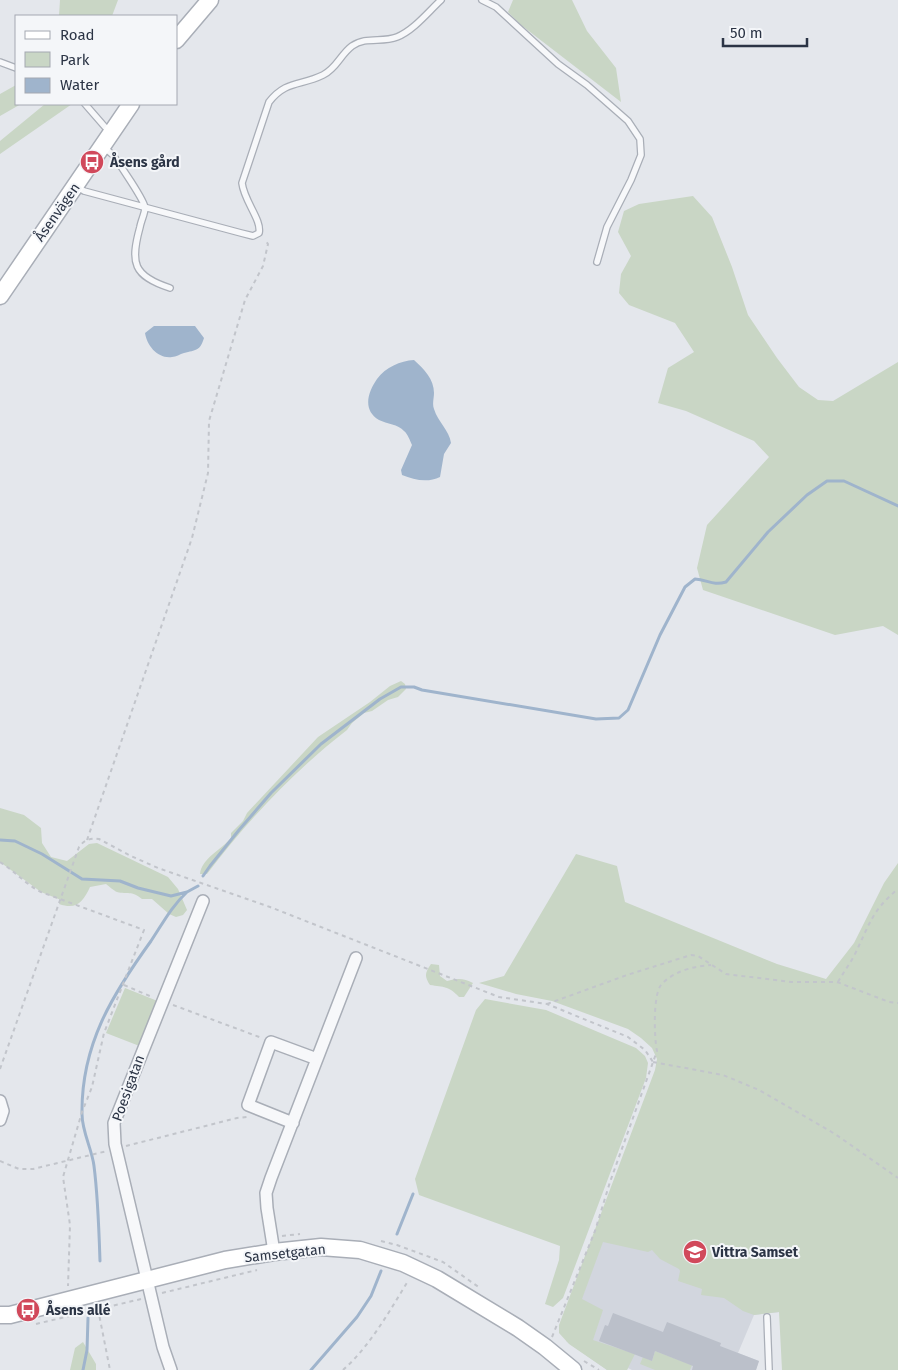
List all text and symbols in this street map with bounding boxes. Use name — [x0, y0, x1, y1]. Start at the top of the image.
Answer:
legend — [15, 15, 178, 105]
scale bar — [723, 15, 807, 47]
text: 50 m — [730, 24, 763, 42]
text: Road — [60, 26, 95, 44]
text: Park — [60, 51, 90, 69]
text: Water — [60, 76, 99, 94]
bus stop icon: Åsens gård — [79, 149, 105, 175]
place label: Åsens gård — [109, 152, 180, 171]
street label: Åsenvägen — [30, 179, 84, 245]
street label: Poesigatan — [109, 1053, 148, 1124]
school or university icon: Vittra Samset — [682, 1239, 708, 1265]
street label: Samsetgatan — [244, 1241, 327, 1266]
place label: Vittra Samset — [711, 1244, 799, 1261]
bus stop icon: Åsens allé — [15, 1297, 41, 1323]
place label: Åsens allé — [45, 1300, 111, 1319]

